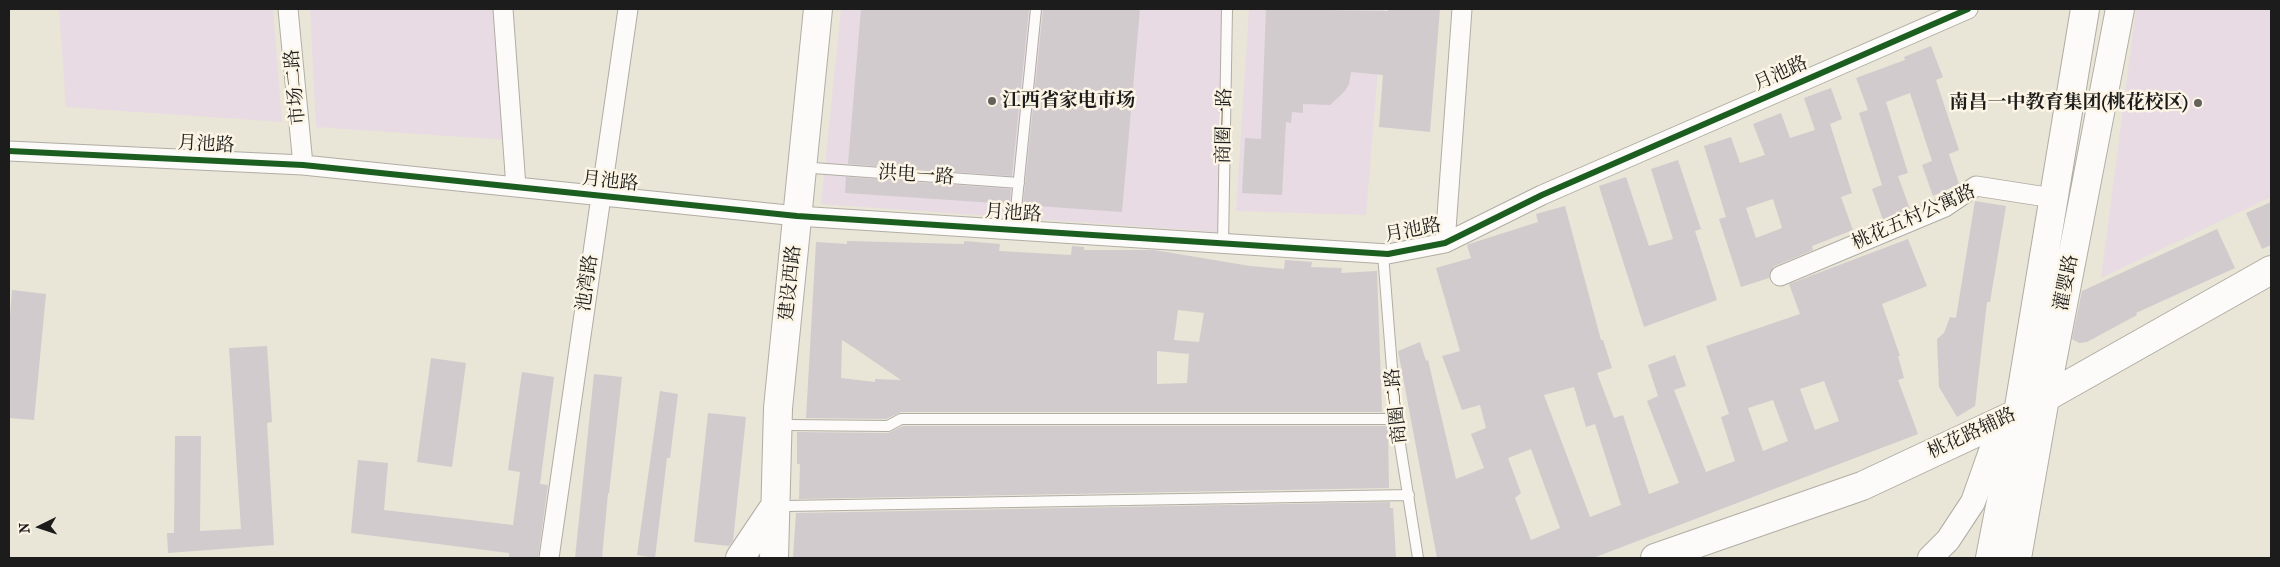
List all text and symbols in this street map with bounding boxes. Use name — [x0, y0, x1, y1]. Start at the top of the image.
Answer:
street label: 市场二路 — [281, 48, 311, 126]
street label: 月池路 — [1750, 52, 1812, 96]
street label: 商圈一路 — [1213, 88, 1237, 164]
place label: 江西省家电市场 — [1002, 90, 1135, 112]
place label: 南昌一中教育集团(桃花校区) — [1949, 92, 2188, 114]
marker: 江西省家电市场 — [986, 95, 998, 107]
marker: 南昌一中教育集团(桃花校区) — [2192, 97, 2204, 109]
street label: 月池路 — [177, 132, 235, 158]
street label: 洪电一路 — [877, 162, 955, 190]
street label: 月池路 — [580, 168, 640, 196]
street label: 桃花五村公寓路 — [1849, 181, 1979, 255]
street label: 月池路 — [984, 201, 1042, 227]
street label: 月池路 — [1383, 214, 1443, 248]
street label: 建设西路 — [776, 244, 806, 322]
street label: 池湾路 — [573, 253, 603, 313]
street label: 灌婴路 — [2050, 253, 2084, 313]
street label: 商圈二路 — [1382, 367, 1412, 445]
street label: 桃花路辅路 — [1924, 404, 2020, 464]
north arrow — [15, 502, 65, 552]
text: N — [16, 522, 33, 534]

